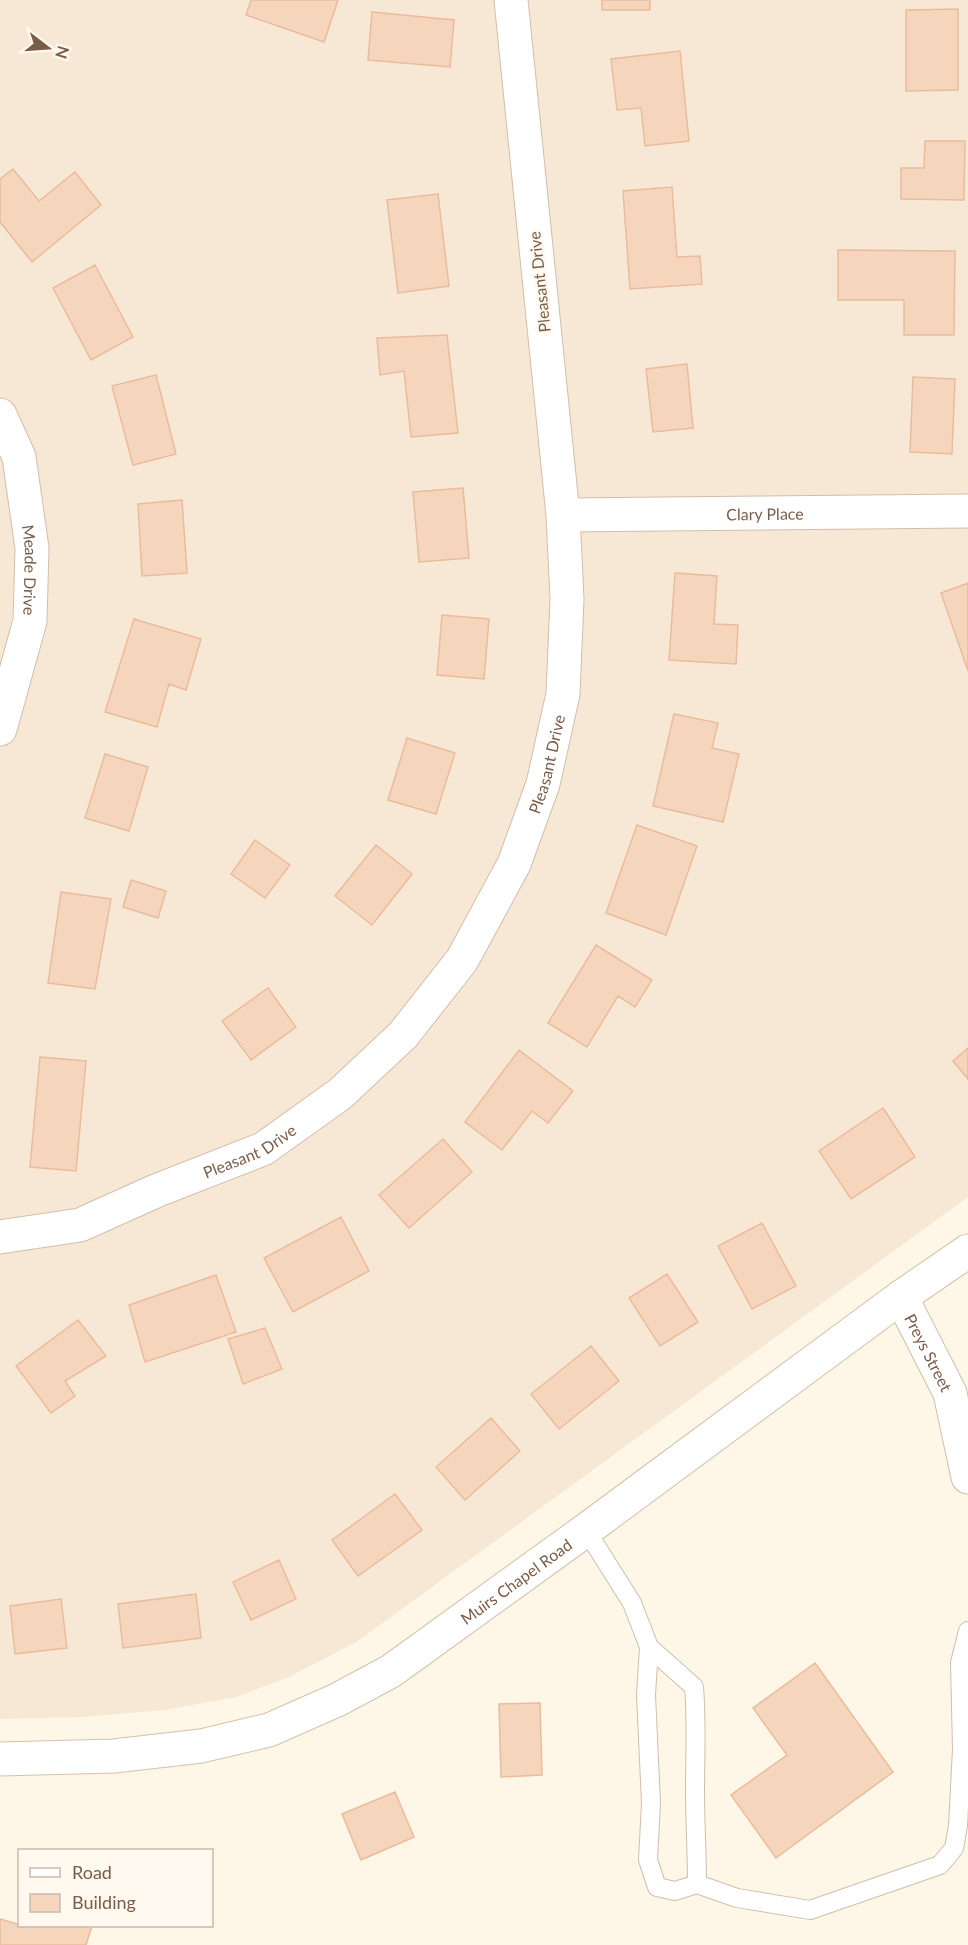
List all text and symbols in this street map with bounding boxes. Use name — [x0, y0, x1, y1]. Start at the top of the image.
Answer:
north arrow — [18, 18, 78, 78]
text: N — [52, 44, 74, 61]
street label: Pleasant Drive — [524, 231, 554, 333]
street label: Clary Place — [726, 503, 804, 523]
street label: Meade Drive — [19, 524, 42, 616]
street label: Pleasant Drive — [524, 713, 568, 816]
street label: Pleasant Drive — [200, 1119, 299, 1181]
street label: Preys Street — [902, 1310, 957, 1394]
street label: Muirs Chapel Road — [456, 1534, 575, 1627]
legend — [18, 1849, 213, 1927]
text: Road — [72, 1861, 112, 1883]
text: Building — [72, 1891, 136, 1913]

